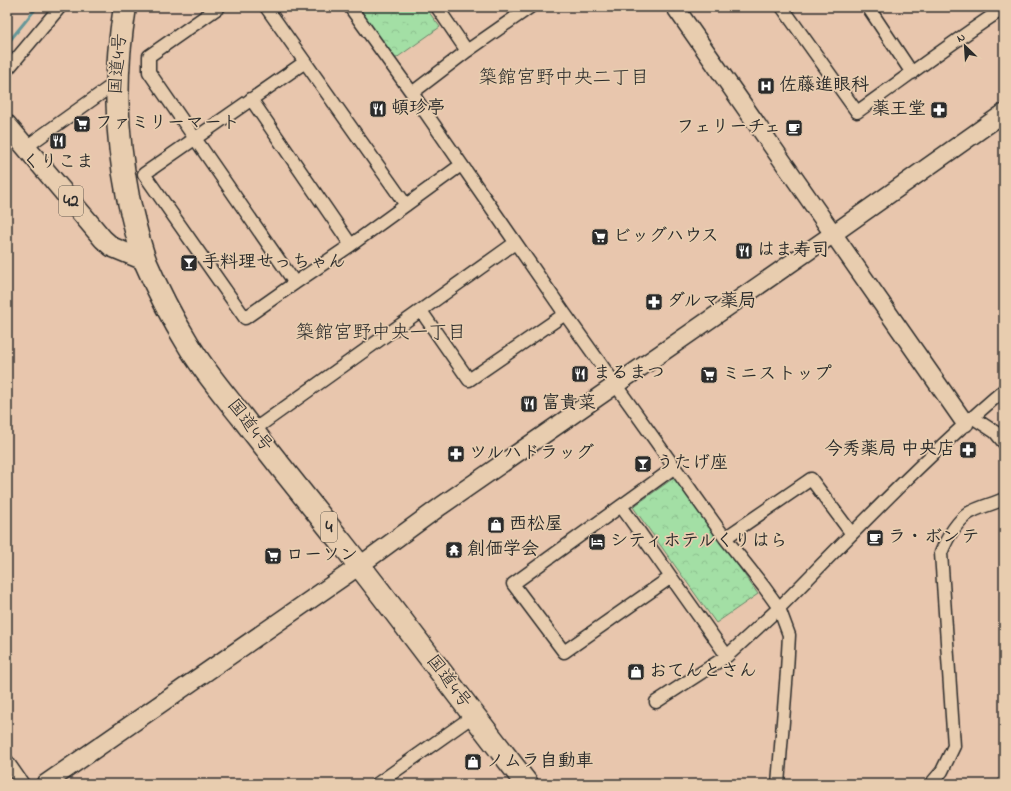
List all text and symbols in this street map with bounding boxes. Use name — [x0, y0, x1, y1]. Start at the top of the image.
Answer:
north arrow — [945, 26, 985, 66]
text: N — [954, 29, 968, 47]
street label: 国道4号 — [104, 32, 134, 96]
district label: 築館宮野中央二丁目 — [478, 65, 650, 92]
place label: 佐藤進眼科 — [779, 73, 869, 99]
hospital icon: 佐藤進眼科 — [756, 76, 776, 96]
place label: 頓珍亭 — [391, 96, 445, 122]
place label: 薬王堂 — [872, 97, 926, 123]
restaurant icon: 頓珍亭 — [368, 99, 388, 119]
pharmacy icon: 薬王堂 — [929, 100, 949, 120]
place label: ファミリーマート — [95, 111, 240, 137]
supermarket icon: ファミリーマート — [72, 114, 92, 134]
place label: フェリーチェ — [677, 115, 781, 141]
cafe icon: フェリーチェ — [784, 118, 804, 138]
restaurant icon: くりこま — [48, 131, 68, 151]
place label: くりこま — [22, 150, 94, 176]
road number: 42 — [59, 186, 83, 216]
place label: ビッグハウス — [613, 224, 719, 250]
supermarket icon: ビッグハウス — [590, 227, 610, 247]
place label: はま寿司 — [757, 238, 829, 264]
restaurant icon: はま寿司 — [734, 241, 754, 261]
place label: 手料理せっちゃん — [202, 250, 346, 276]
bar icon: 手料理せっちゃん — [179, 253, 199, 273]
place label: ダルマ薬局 — [667, 289, 756, 315]
pharmacy icon: ダルマ薬局 — [644, 292, 664, 312]
district label: 築館宮野中央一丁目 — [295, 320, 467, 347]
place label: まるまつ — [593, 361, 665, 387]
place label: ミニストップ — [722, 362, 832, 388]
restaurant icon: まるまつ — [570, 364, 590, 384]
supermarket icon: ミニストップ — [699, 365, 719, 385]
place label: 富貴菜 — [542, 391, 596, 417]
street label: 国道4号 — [220, 394, 278, 458]
restaurant icon: 富貴菜 — [519, 394, 539, 414]
place label: 今秀薬局 中央店 — [825, 437, 955, 463]
pharmacy icon: 今秀薬局 中央店 — [958, 440, 978, 460]
place label: ツルハドラッグ — [469, 441, 594, 467]
pharmacy icon: ツルハドラッグ — [446, 444, 466, 464]
place label: うたげ座 — [656, 451, 728, 477]
bar icon: うたげ座 — [633, 454, 653, 474]
road number: 4 — [321, 512, 337, 542]
place label: 西松屋 — [509, 512, 563, 538]
shop icon: 西松屋 — [486, 515, 506, 535]
place label: ラ・ボンテ — [888, 525, 979, 551]
cafe icon: ラ・ボンテ — [865, 528, 885, 548]
place label: シティホテルくりはら — [610, 529, 788, 555]
hotel icon: シティホテルくりはら — [587, 532, 607, 552]
place label: 創価学会 — [467, 537, 539, 563]
temple icon: 創価学会 — [444, 540, 464, 560]
place label: ローソン — [286, 543, 358, 569]
supermarket icon: ローソン — [263, 546, 283, 566]
street label: 国道4号 — [419, 650, 477, 714]
place label: おてんとさん — [649, 659, 757, 685]
shop icon: おてんとさん — [626, 662, 646, 682]
place label: ノムラ自動車 — [486, 749, 594, 775]
shop icon: ノムラ自動車 — [463, 752, 483, 772]

